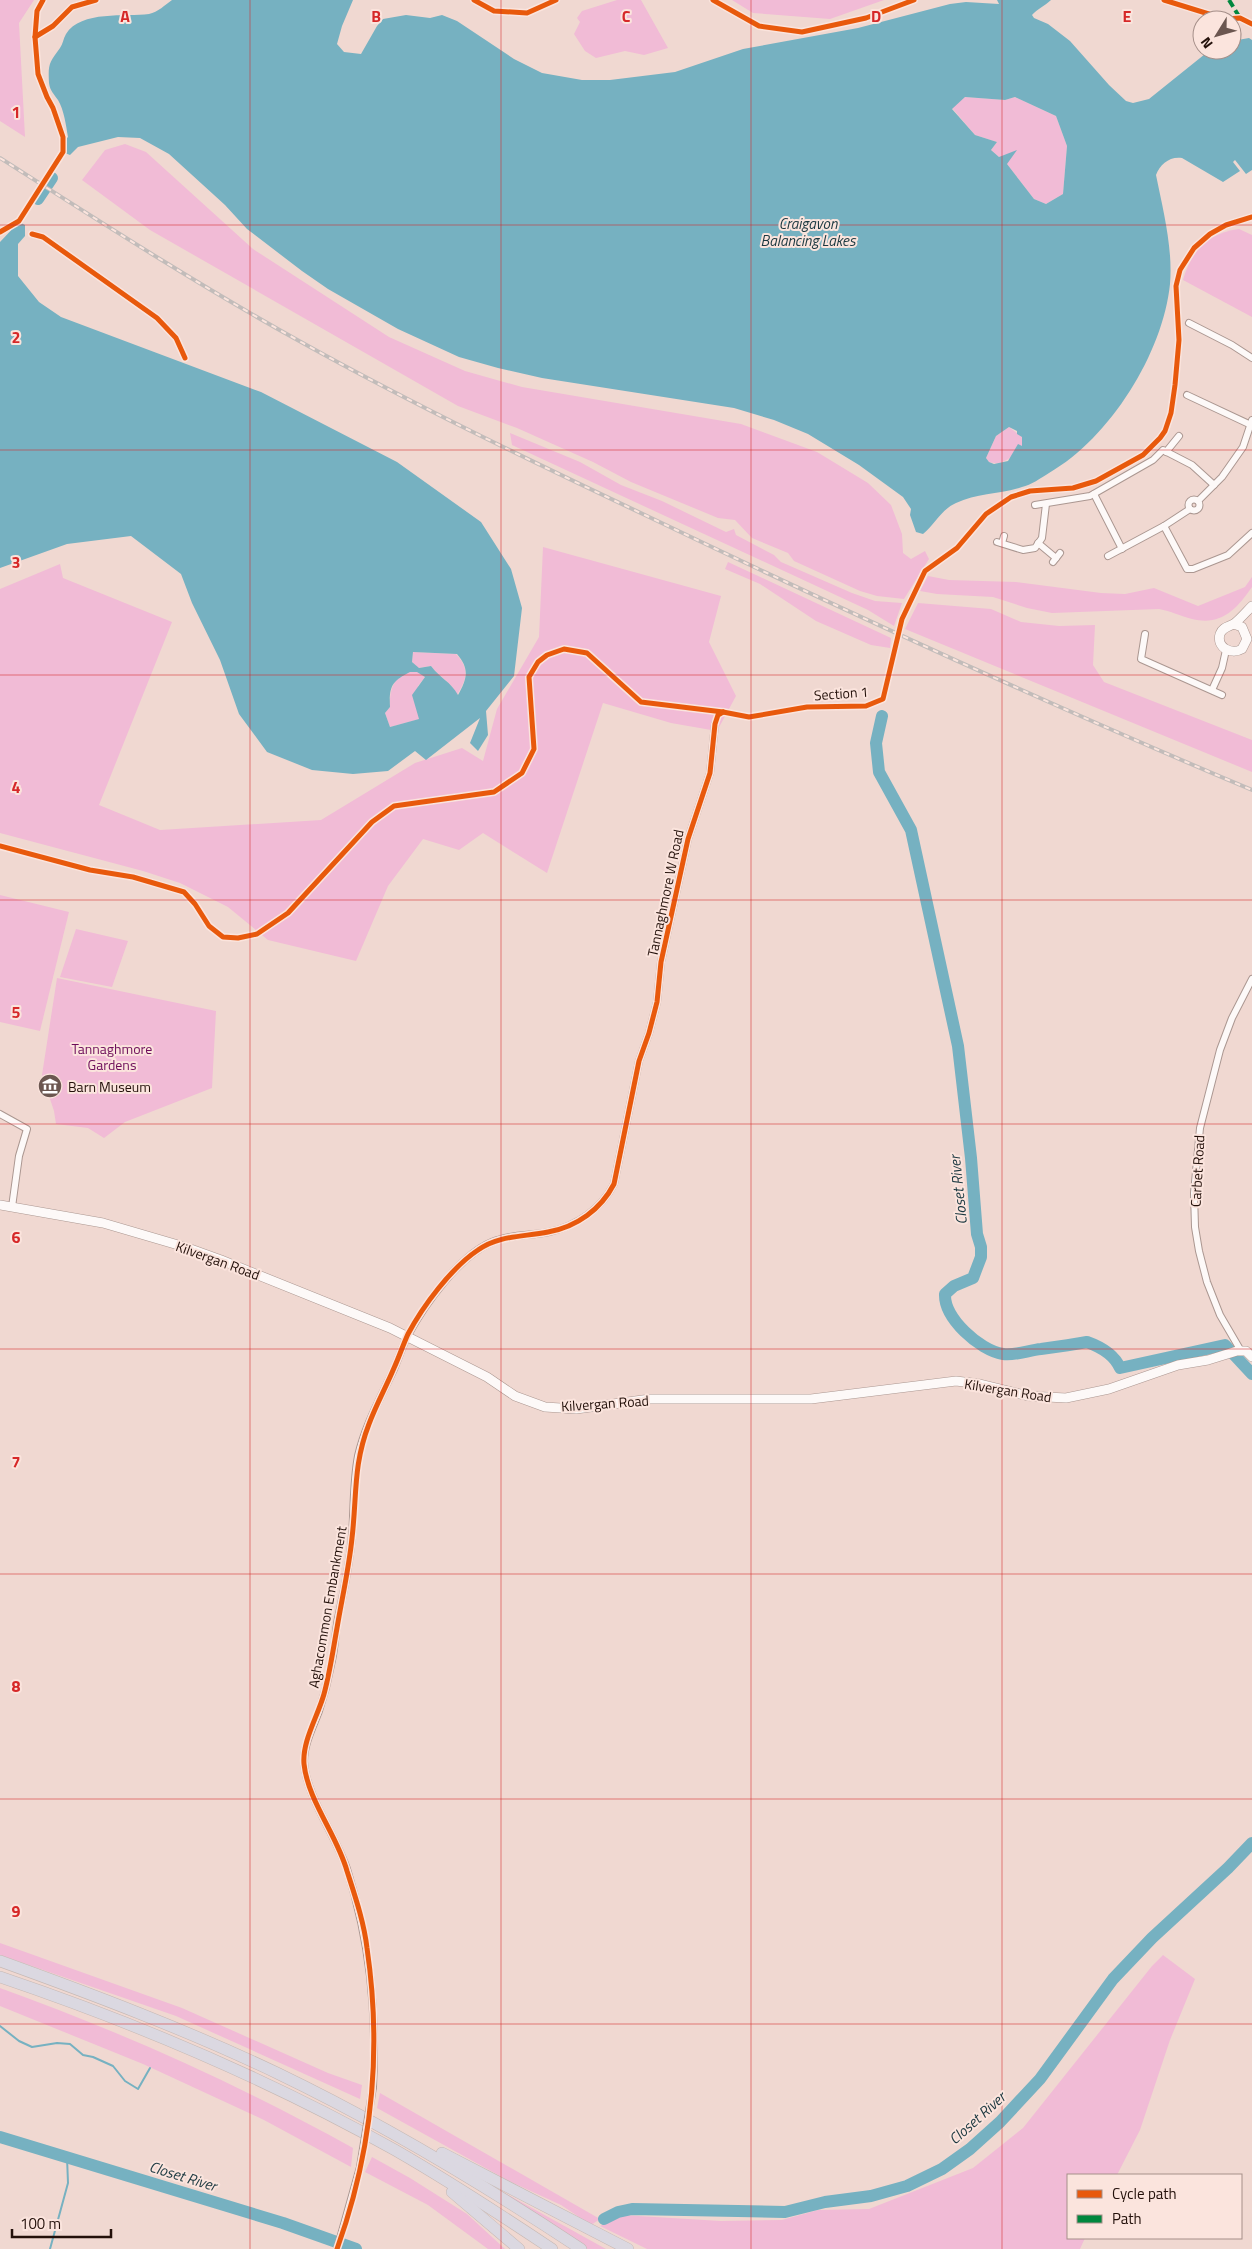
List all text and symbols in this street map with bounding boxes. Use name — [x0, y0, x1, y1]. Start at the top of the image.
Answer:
text: A — [120, 4, 130, 28]
text: B — [371, 4, 381, 28]
text: C — [622, 4, 631, 28]
text: D — [871, 4, 881, 28]
text: E — [1123, 4, 1132, 28]
north arrow — [1192, 10, 1242, 60]
text: N — [1195, 33, 1218, 53]
text: 1 — [12, 100, 20, 124]
water label: Craigavon Balancing Lakes — [761, 212, 857, 252]
text: 2 — [12, 325, 20, 349]
text: 3 — [12, 550, 20, 574]
street label: Section 1 — [813, 681, 869, 705]
text: 4 — [12, 775, 21, 799]
street label: Tannaghmore W Road — [641, 827, 689, 959]
text: 5 — [12, 1000, 21, 1024]
park label: Tannaghmore Gardens — [72, 1038, 152, 1075]
museum icon: Barn Museum — [37, 1073, 63, 1099]
place label: Barn Museum — [68, 1076, 151, 1097]
street label: Carbet Road — [1185, 1134, 1209, 1208]
water label: Closet River — [943, 1152, 973, 1226]
text: 6 — [12, 1225, 21, 1249]
street label: Kilvergan Road — [173, 1235, 263, 1285]
street label: Kilvergan Road — [963, 1373, 1053, 1407]
street label: Kilvergan Road — [560, 1389, 650, 1417]
text: 7 — [12, 1450, 20, 1474]
street label: Aghacommon Embankment — [302, 1524, 352, 1690]
text: 8 — [12, 1674, 21, 1698]
text: 9 — [12, 1899, 21, 1923]
water label: Closet River — [943, 2085, 1012, 2150]
water label: Closet River — [146, 2155, 222, 2198]
legend — [1067, 2174, 1242, 2239]
text: Cycle path — [1112, 2182, 1177, 2205]
scale bar — [12, 2206, 111, 2238]
text: Path — [1112, 2207, 1142, 2230]
text: 100 m — [20, 2212, 61, 2235]

